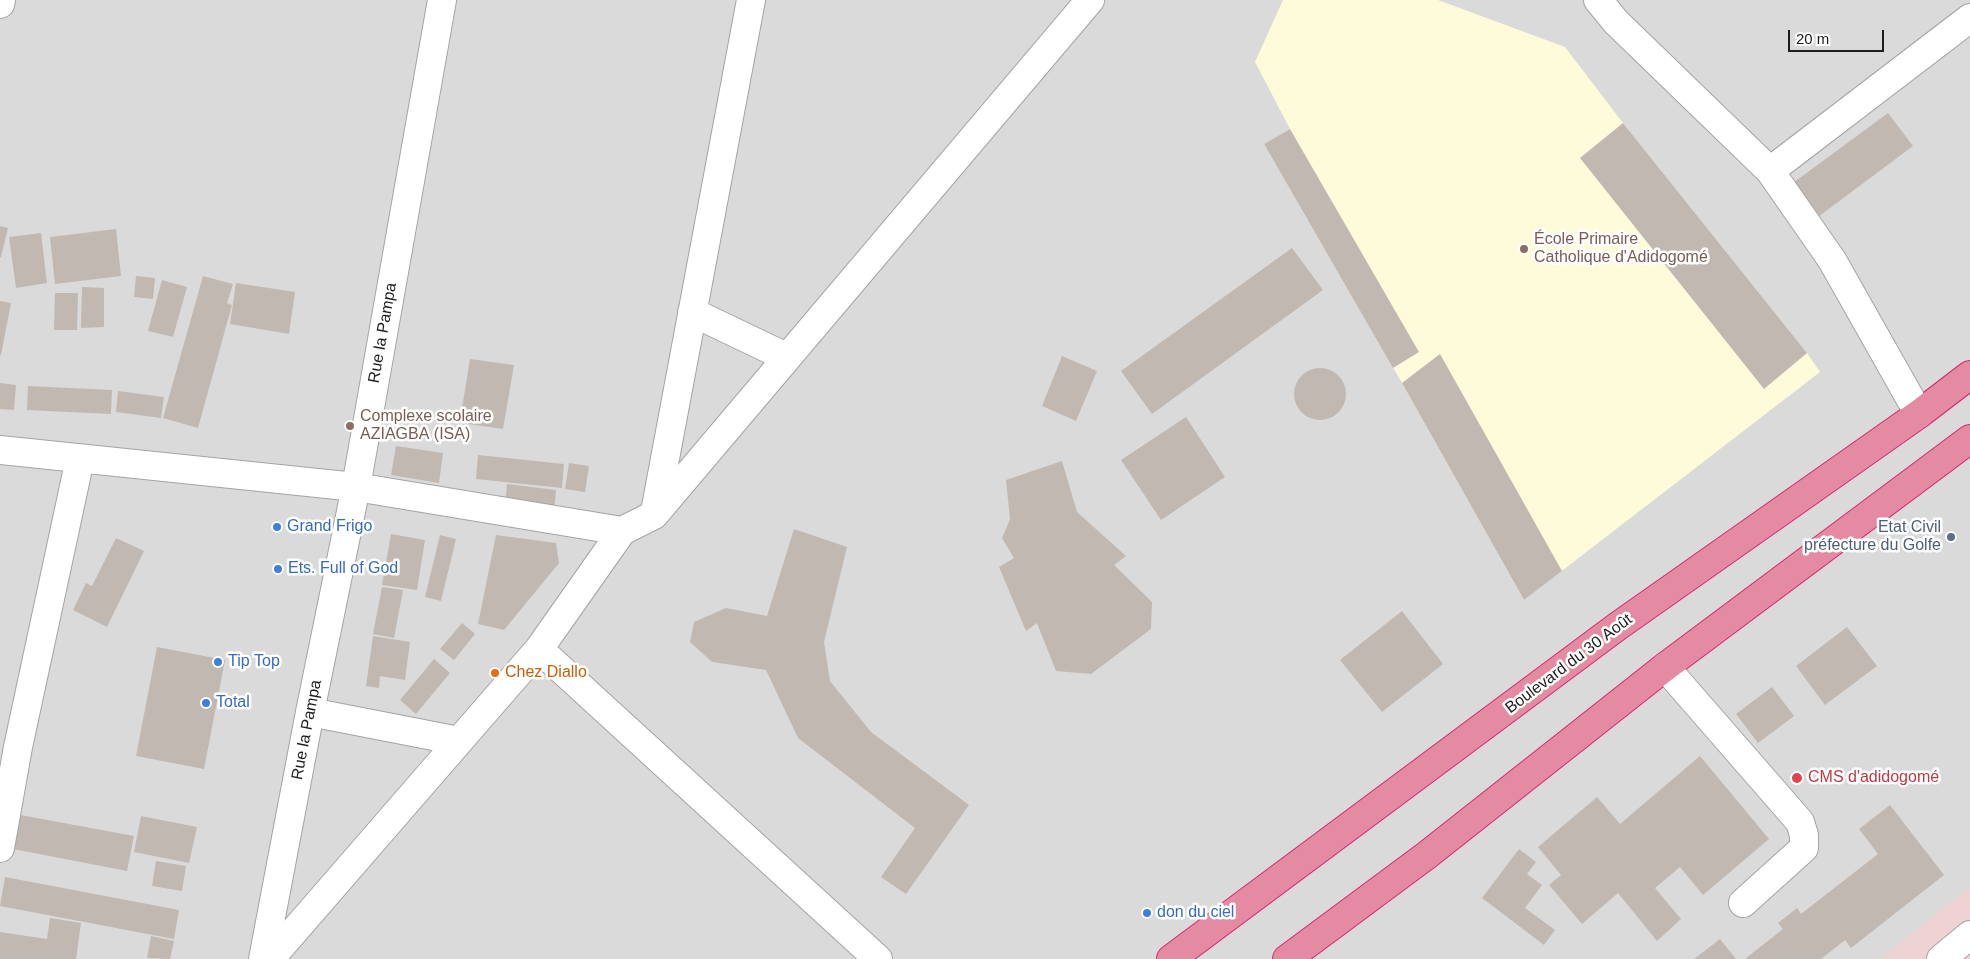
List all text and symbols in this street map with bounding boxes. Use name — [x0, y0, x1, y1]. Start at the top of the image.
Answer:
scale bar — [1790, 20, 1886, 52]
text: 20 m — [1796, 30, 1829, 47]
place label: École Primaire Catholique d'Adidogomé — [1534, 230, 1708, 268]
marker: École Primaire Catholique d'Adidogomé — [1518, 243, 1530, 255]
street label: Rue la Pampa — [365, 281, 401, 385]
place label: Complexe scolaire AZIAGBA (ISA) — [360, 407, 492, 445]
marker: Complexe scolaire AZIAGBA (ISA) — [344, 420, 356, 432]
place label: Grand Frigo — [287, 517, 372, 537]
place label: Etat Civil préfecture du Golfe — [1804, 518, 1941, 556]
marker: Grand Frigo — [271, 521, 283, 533]
marker: Etat Civil préfecture du Golfe — [1945, 531, 1957, 543]
place label: Ets. Full of God — [288, 559, 398, 579]
marker: Ets. Full of God — [272, 563, 284, 575]
street label: Boulevard du 30 Août — [1502, 610, 1636, 718]
place label: Tip Top — [228, 652, 280, 672]
marker: Tip Top — [212, 656, 224, 668]
place label: Chez Diallo — [505, 663, 587, 683]
marker: Chez Diallo — [489, 667, 501, 679]
street label: Rue la Pampa — [288, 678, 326, 782]
place label: Total — [216, 693, 250, 713]
marker: Total — [200, 697, 212, 709]
place label: CMS d'adidogomé — [1808, 768, 1939, 788]
marker: CMS d'adidogomé — [1790, 771, 1804, 785]
place label: don du ciel — [1157, 903, 1234, 923]
marker: don du ciel — [1141, 907, 1153, 919]

